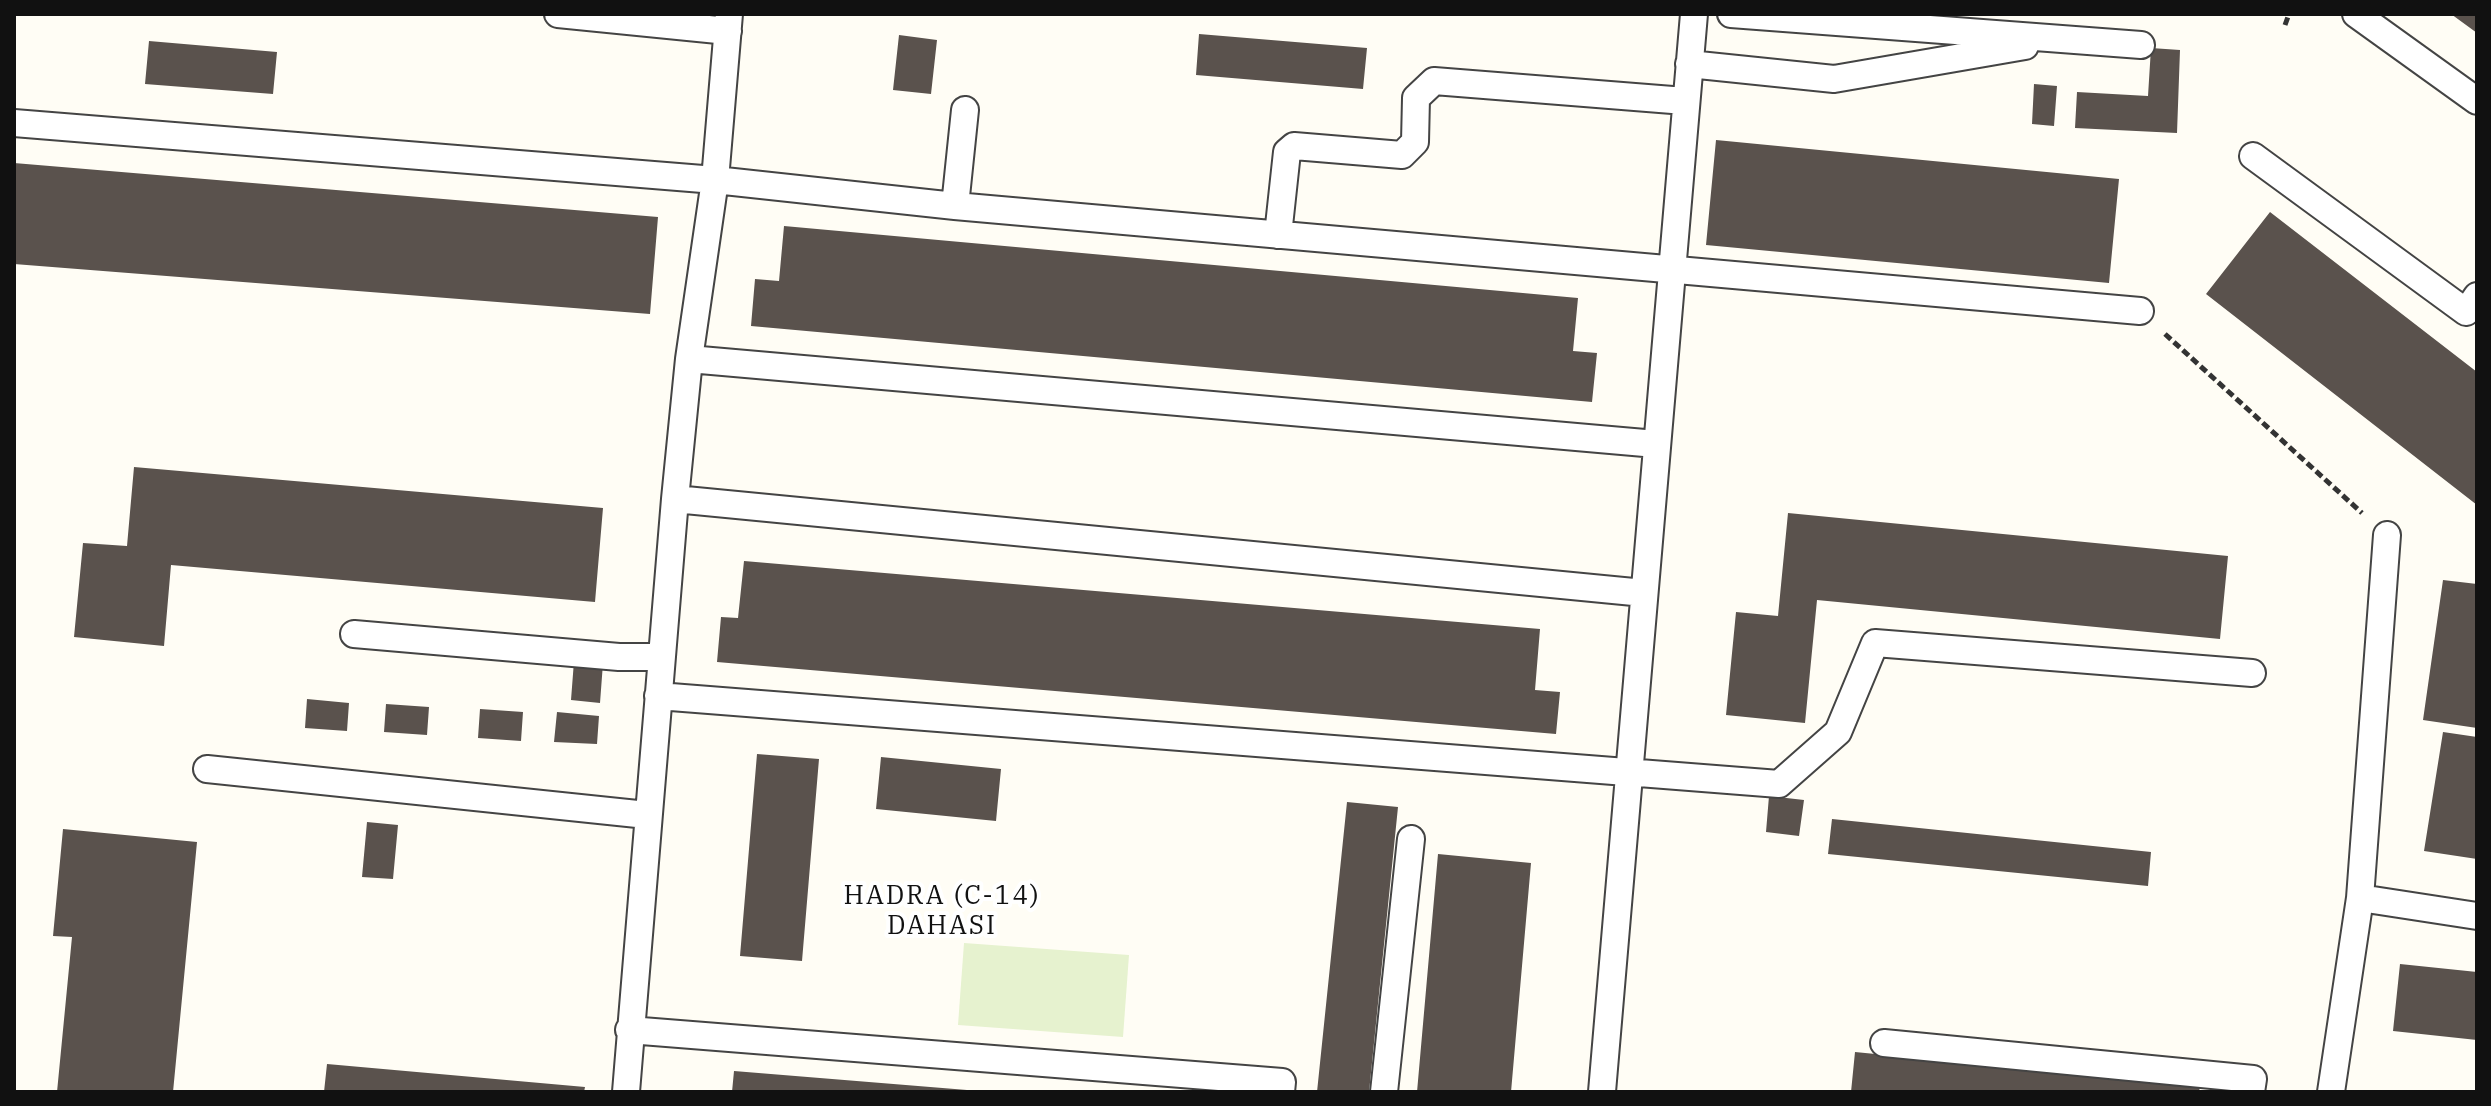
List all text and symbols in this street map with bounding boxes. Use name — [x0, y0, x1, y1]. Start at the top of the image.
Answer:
district label: HADRA (C-14) DAHASI — [843, 880, 1041, 942]

